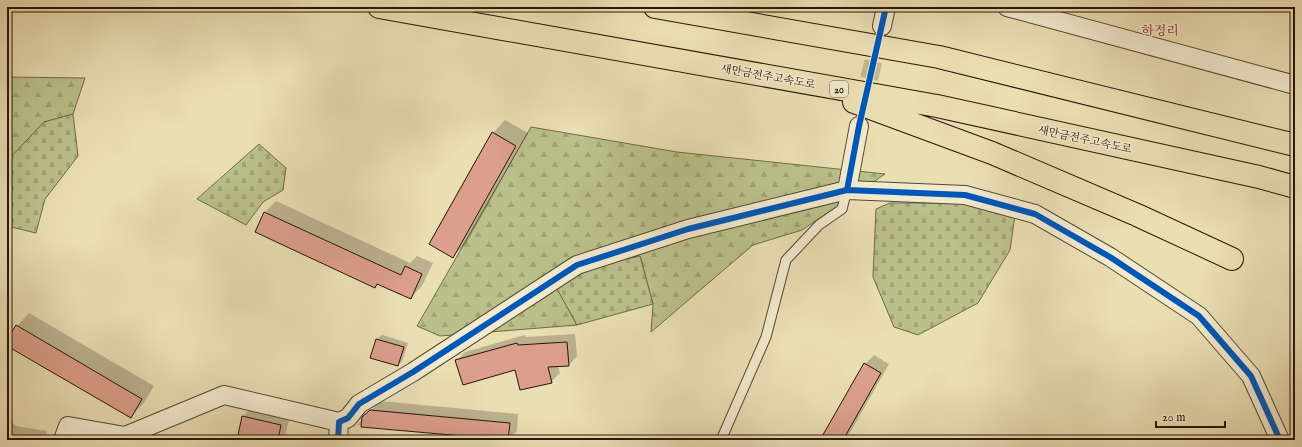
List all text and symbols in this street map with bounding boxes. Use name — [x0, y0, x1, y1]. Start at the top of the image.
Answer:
district label: 하정리 — [1141, 23, 1179, 40]
street label: 새만금전주고속도로 — [720, 62, 816, 92]
road number: 20 — [830, 81, 848, 97]
street label: 새만금전주고속도로 — [1037, 123, 1133, 157]
scale bar — [1156, 403, 1225, 429]
text: 20 m — [1162, 410, 1185, 425]

